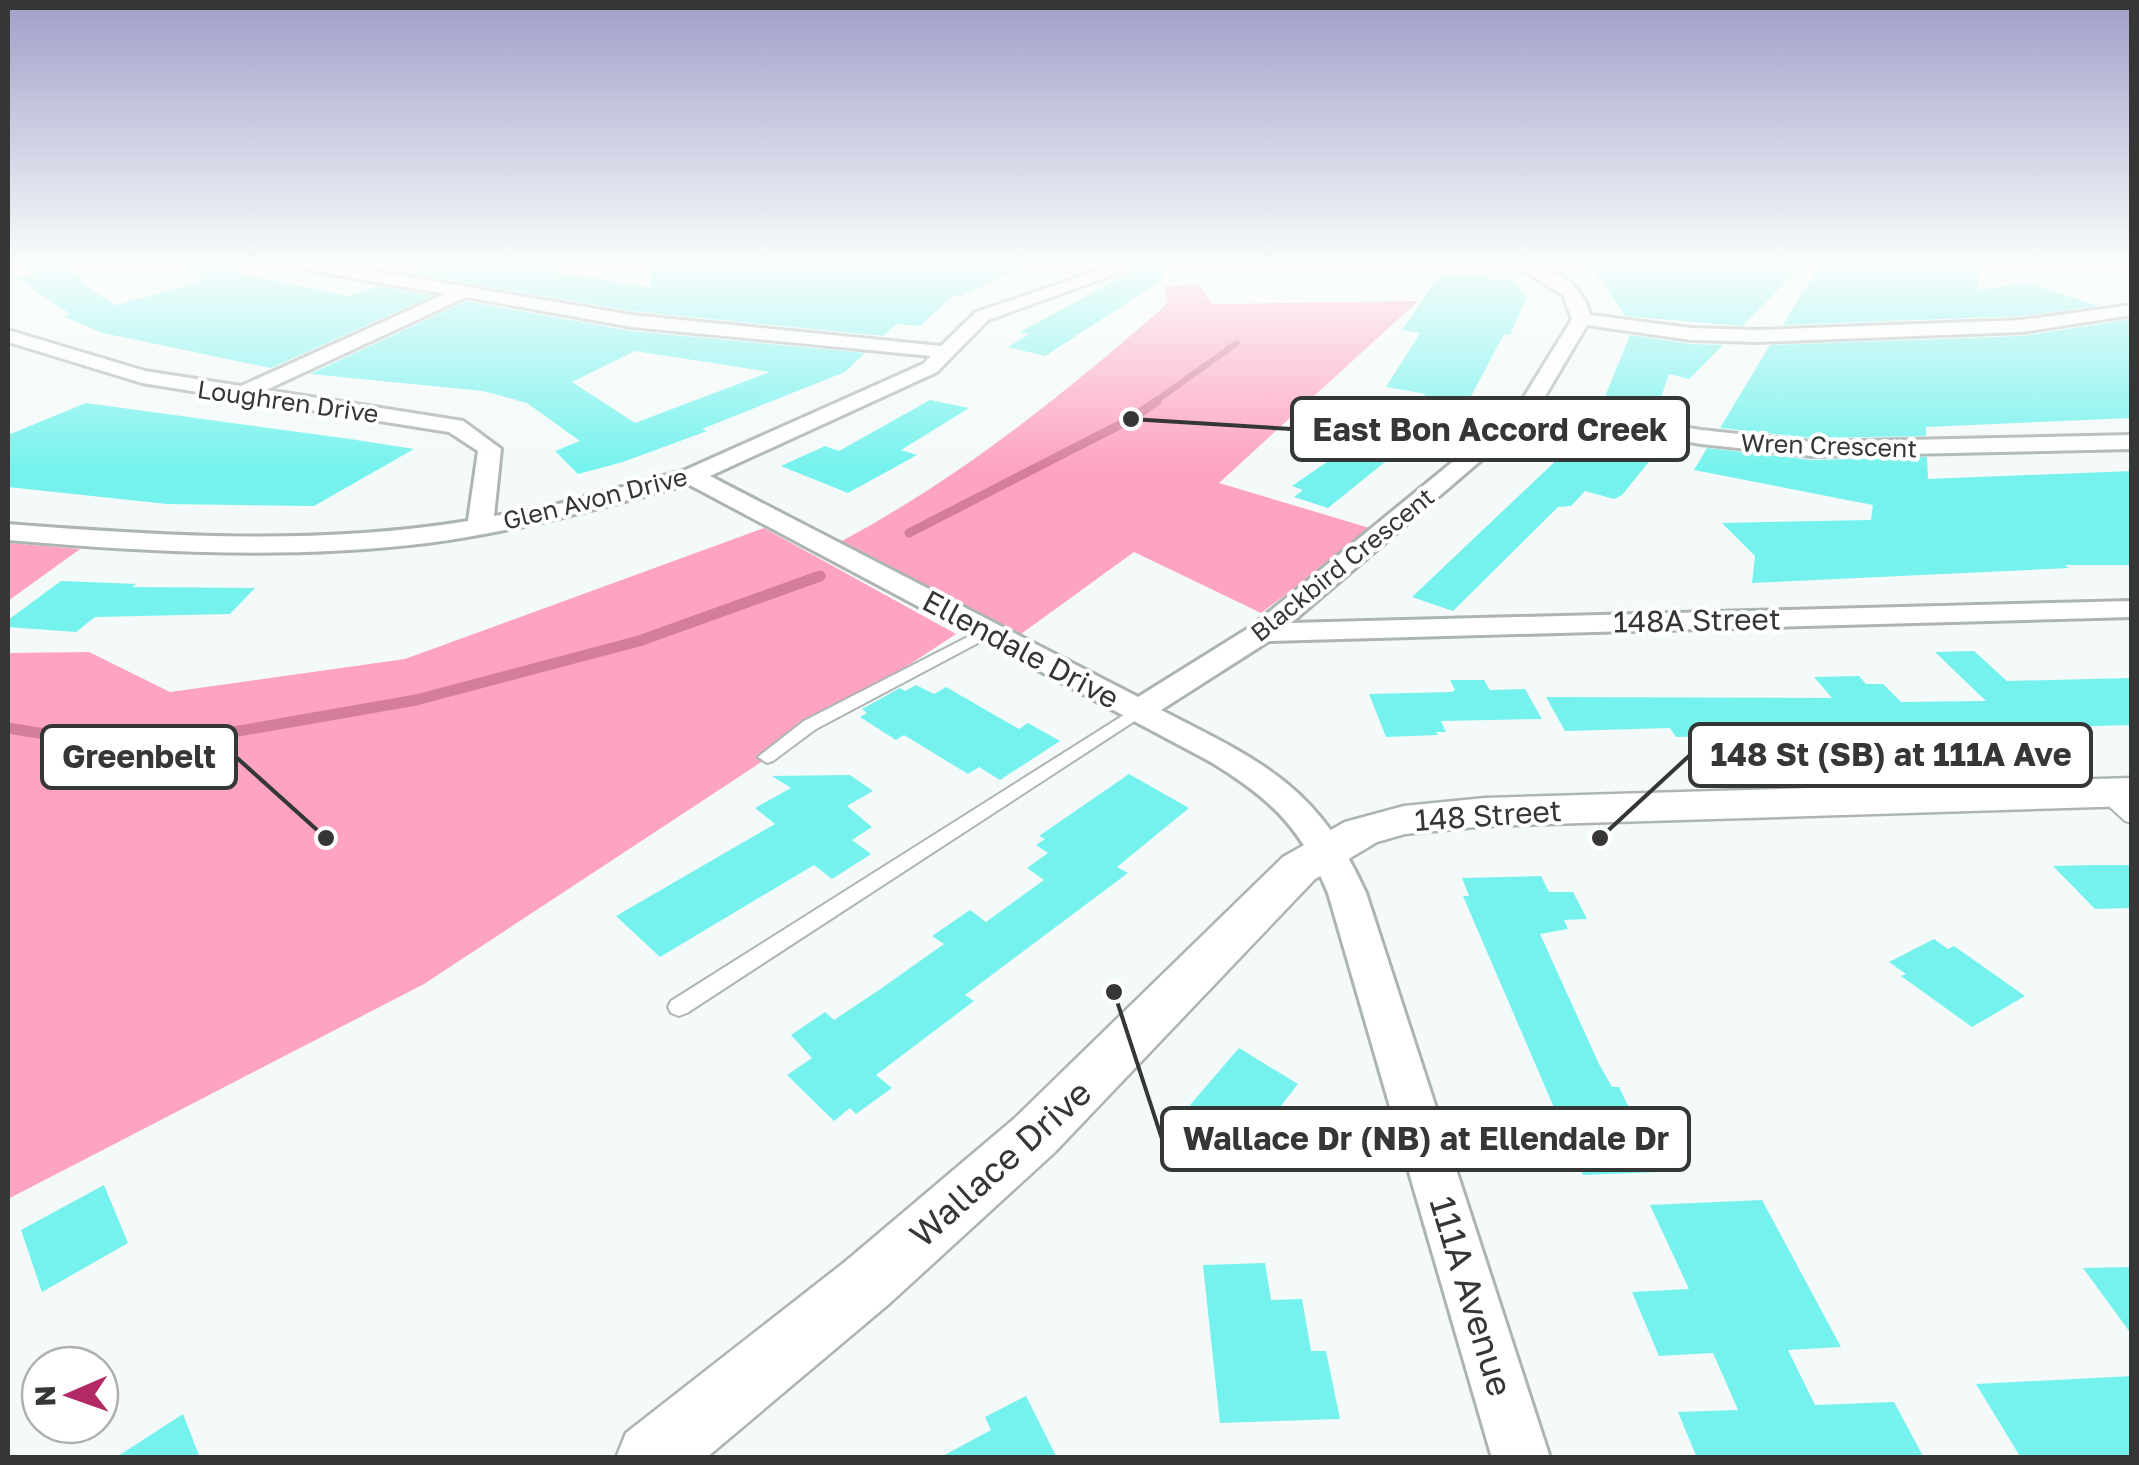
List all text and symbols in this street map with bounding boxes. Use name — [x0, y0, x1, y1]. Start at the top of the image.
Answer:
street label: Loughren Drive — [196, 373, 380, 429]
callout: East Bon Accord Creek — [1292, 398, 1688, 460]
text: East Bon Accord Creek — [1312, 410, 1668, 448]
street label: Wren Crescent — [1740, 426, 1918, 464]
street label: Glen Avon Drive — [500, 460, 690, 536]
street label: Blackbird Crescent — [1244, 480, 1440, 648]
street label: Ellendale Drive — [917, 582, 1125, 716]
street label: 148A Street — [1613, 601, 1781, 639]
callout: 148 St (SB) at 111A Ave — [1690, 724, 2091, 786]
callout: Greenbelt — [42, 726, 236, 788]
text: 148 St (SB) at 111A Ave — [1710, 735, 2072, 773]
text: Greenbelt — [62, 737, 216, 775]
street label: 148 Street — [1413, 792, 1563, 838]
street label: Wallace Drive — [901, 1071, 1099, 1255]
callout: Wallace Dr (NB) at Ellendale Dr — [1162, 1108, 1689, 1170]
text: Wallace Dr (NB) at Ellendale Dr — [1183, 1119, 1669, 1157]
street label: 111A Avenue — [1422, 1191, 1522, 1401]
north arrow — [20, 1345, 120, 1445]
text: N — [28, 1385, 61, 1407]

